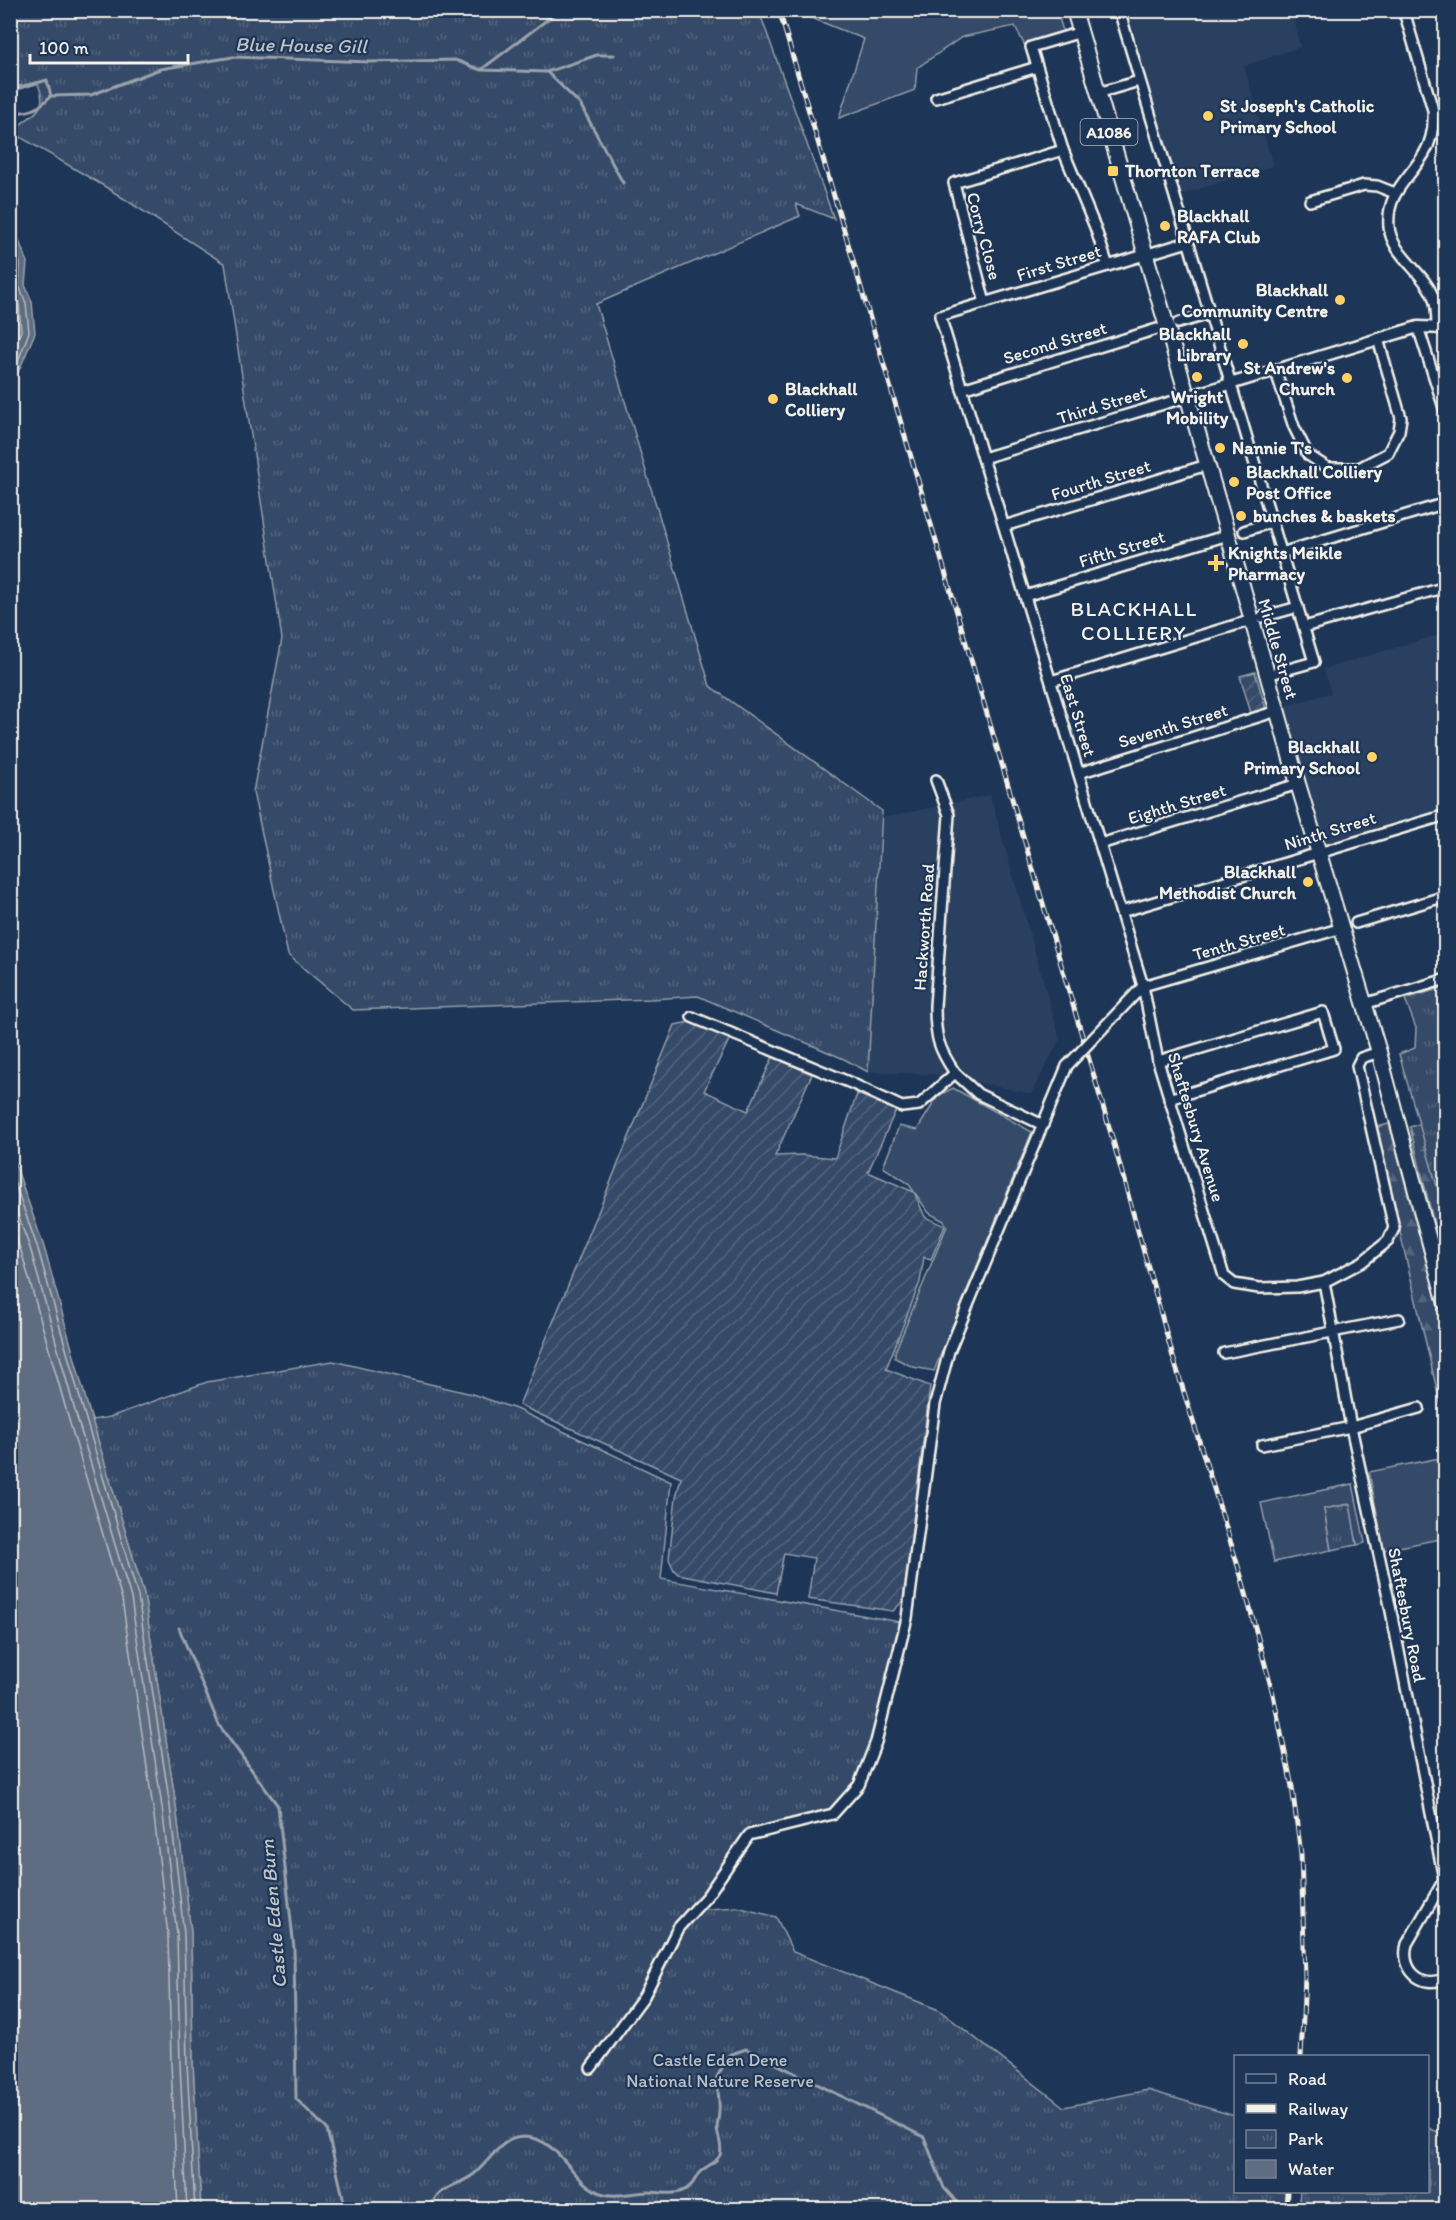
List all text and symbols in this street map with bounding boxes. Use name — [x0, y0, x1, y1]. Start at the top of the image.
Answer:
scale bar — [30, 27, 188, 65]
water label: Blue House Gill — [235, 32, 368, 58]
text: 100 m — [39, 37, 89, 59]
place label: St Joseph's Catholic Primary School — [1220, 95, 1375, 138]
marker: St Joseph's Catholic Primary School — [1201, 109, 1215, 123]
road number: A1086 — [1080, 119, 1138, 145]
place label: Thornton Terrace — [1124, 160, 1260, 182]
marker: Thornton Terrace — [1106, 164, 1120, 178]
street label: Corry Close — [962, 190, 1006, 282]
place label: Blackhall RAFA Club — [1177, 205, 1260, 248]
marker: Blackhall RAFA Club — [1158, 219, 1172, 233]
street label: First Street — [1014, 240, 1104, 286]
place label: Blackhall Community Centre — [1181, 279, 1329, 322]
marker: Blackhall Community Centre — [1333, 293, 1347, 307]
street label: Second Street — [1000, 317, 1110, 369]
place label: Blackhall Library — [1159, 323, 1232, 366]
marker: Blackhall Library — [1236, 337, 1250, 351]
place label: St Andrew's Church — [1244, 357, 1335, 400]
marker: Wright Mobility — [1190, 370, 1204, 384]
marker: St Andrew's Church — [1340, 371, 1354, 385]
place label: Blackhall Colliery — [785, 378, 858, 421]
street label: Third Street — [1055, 381, 1150, 429]
place label: Wright Mobility — [1166, 386, 1229, 429]
marker: Blackhall Colliery — [766, 392, 780, 406]
place label: Nannie T's — [1232, 437, 1312, 459]
marker: Nannie T's — [1213, 441, 1227, 455]
street label: Fourth Street — [1049, 454, 1154, 506]
place label: Blackhall Colliery Post Office — [1246, 461, 1383, 504]
marker: Blackhall Colliery Post Office — [1227, 475, 1241, 489]
place label: bunches & baskets — [1253, 505, 1396, 527]
marker: bunches & baskets — [1234, 509, 1248, 523]
street label: Fifth Street — [1076, 525, 1168, 572]
place label: Knights Meikle Pharmacy — [1228, 542, 1342, 585]
marker: Knights Meikle Pharmacy — [1209, 556, 1223, 570]
district label: BLACKHALL COLLIERY — [1070, 596, 1198, 645]
street label: Middle Street — [1253, 596, 1303, 702]
street label: East Street — [1055, 671, 1101, 760]
street label: Seventh Street — [1115, 699, 1231, 753]
place label: Blackhall Primary School — [1244, 736, 1361, 779]
marker: Blackhall Primary School — [1365, 750, 1379, 764]
street label: Eighth Street — [1125, 779, 1229, 829]
street label: Ninth Street — [1281, 807, 1379, 855]
place label: Blackhall Methodist Church — [1159, 861, 1297, 904]
street label: Hackworth Road — [909, 862, 939, 991]
marker: Blackhall Methodist Church — [1301, 875, 1315, 889]
street label: Tenth Street — [1190, 918, 1288, 966]
street label: Shaftesbury Avenue — [1163, 1050, 1229, 1204]
street label: Shaftesbury Road — [1383, 1546, 1431, 1684]
water label: Castle Eden Burn — [254, 1838, 291, 1989]
park label: Castle Eden Dene National Nature Reserve — [626, 2049, 814, 2092]
legend — [1234, 2055, 1429, 2193]
text: Road — [1288, 2068, 1327, 2090]
text: Railway — [1288, 2098, 1349, 2120]
text: Park — [1288, 2128, 1323, 2150]
text: Water — [1288, 2158, 1334, 2180]

